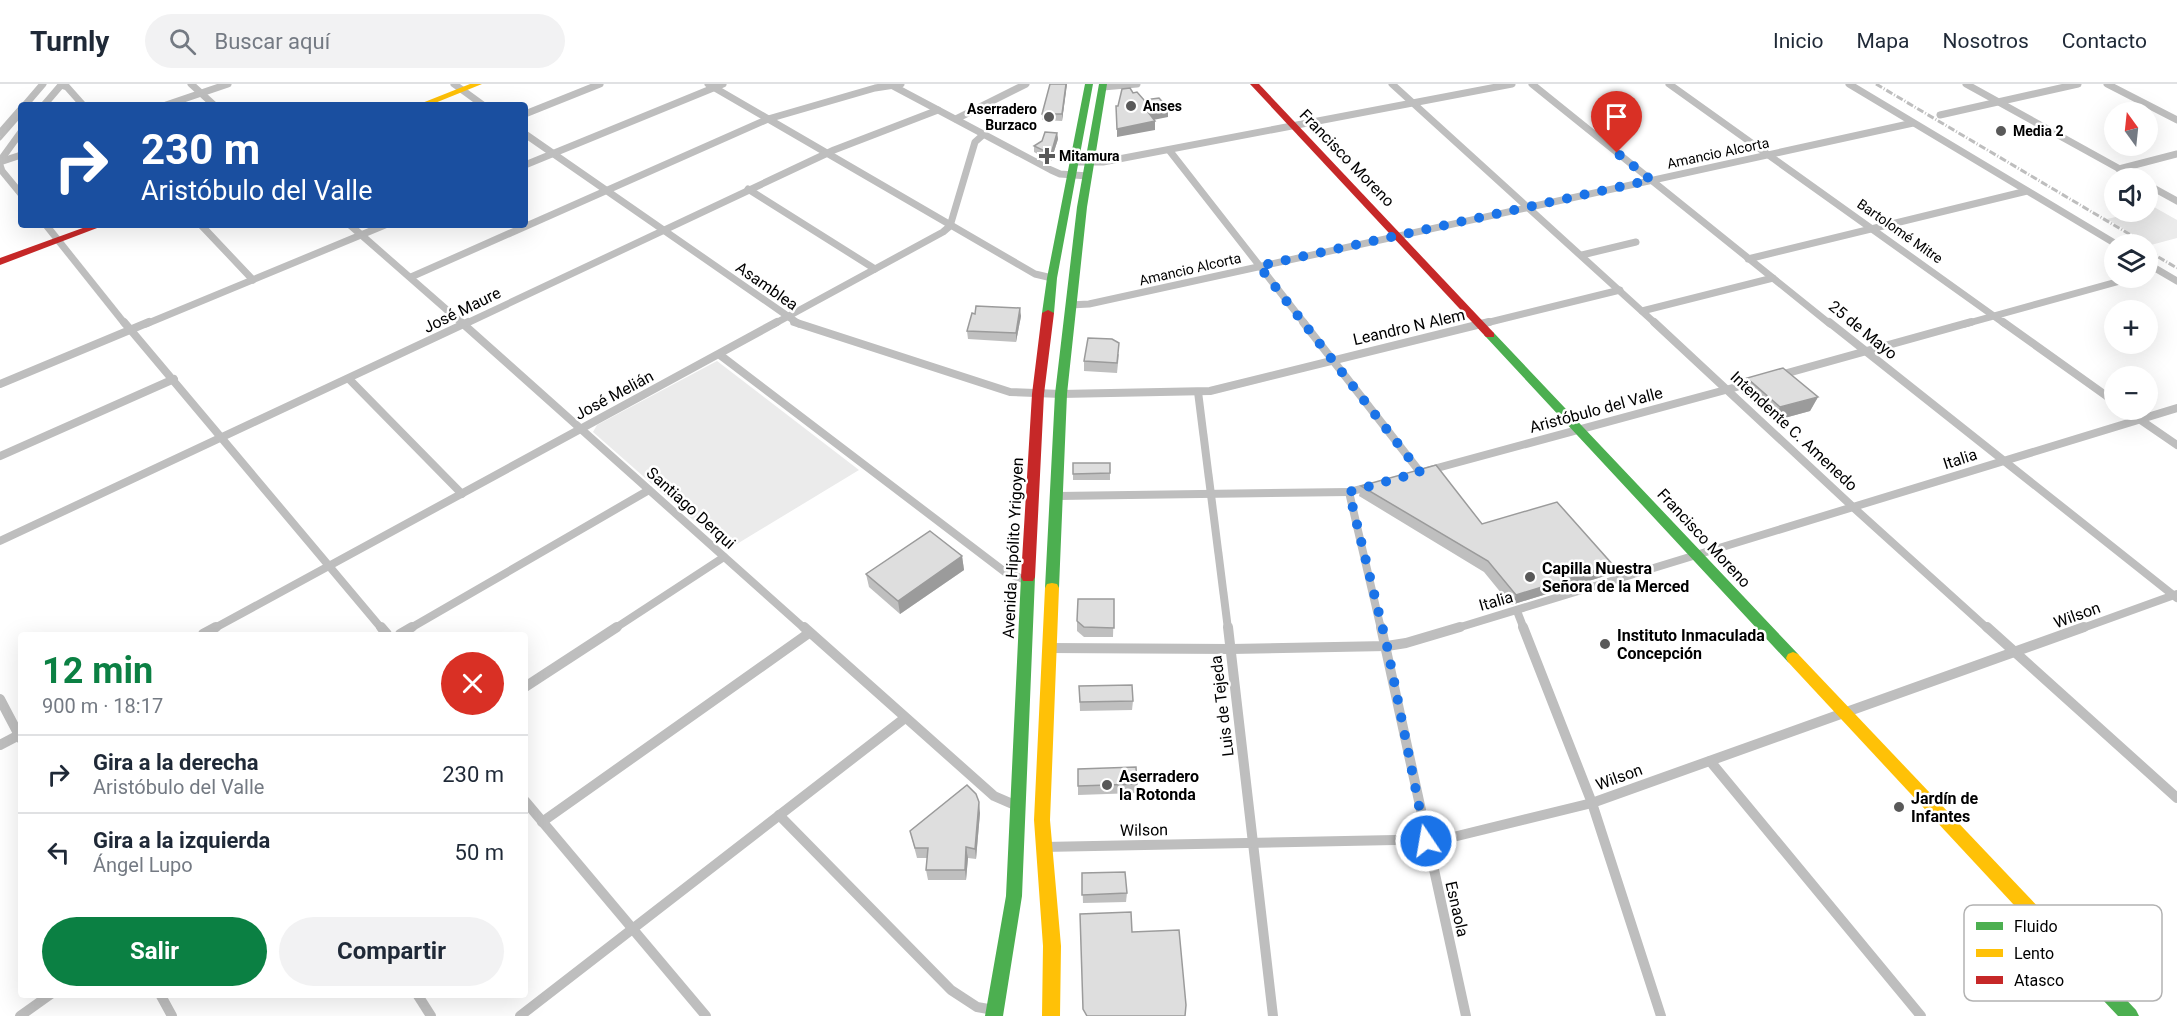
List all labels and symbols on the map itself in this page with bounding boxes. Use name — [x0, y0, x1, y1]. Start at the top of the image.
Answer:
pin — [1591, 91, 1642, 153]
place label: Anses — [1143, 98, 1182, 114]
marker: Anses — [1124, 99, 1138, 113]
place label: Aserradero Burzaco — [967, 101, 1037, 133]
north arrow — [2104, 102, 2158, 156]
street label: Francisco Moreno — [1296, 105, 1398, 211]
marker: Aserradero Burzaco — [1042, 110, 1056, 124]
place label: Media 2 — [2013, 123, 2063, 139]
marker: Media 2 — [1994, 124, 2008, 138]
street label: Amancio Alcorta — [1665, 134, 1771, 172]
place label: Mitamura — [1059, 148, 1120, 164]
marker: Mitamura — [1040, 149, 1054, 163]
street label: Bartolomé Mitre — [1854, 196, 1946, 266]
street label: Amancio Alcorta — [1137, 249, 1243, 289]
street label: Asamblea — [732, 258, 802, 314]
street label: José Maure — [420, 283, 504, 337]
street label: 25 de Mayo — [1825, 297, 1901, 363]
street label: Leandro N Alem — [1351, 305, 1467, 349]
street label: José Melián — [571, 366, 657, 424]
street label: Intendente C. Amenedo — [1727, 367, 1861, 495]
street label: Aristóbulo del Valle — [1527, 383, 1665, 437]
street label: Italia — [1941, 445, 1979, 473]
street label: Avenida Hipólito Yrigoyen — [999, 457, 1027, 639]
street label: Santiago Derqui — [643, 463, 739, 553]
street label: Francisco Moreno — [1653, 485, 1755, 591]
place label: Capilla Nuestra Señora de la Merced — [1542, 559, 1689, 596]
marker: Capilla Nuestra Señora de la Merced — [1523, 570, 1537, 584]
street label: Italia — [1477, 587, 1515, 615]
street label: Wilson — [2051, 598, 2103, 632]
place label: Instituto Inmaculada Concepción — [1617, 626, 1765, 663]
marker: Instituto Inmaculada Concepción — [1598, 637, 1612, 651]
street label: Luis de Tejeda — [1206, 654, 1238, 758]
street label: Wilson — [1593, 760, 1645, 794]
place label: Aserradero la Rotonda — [1119, 767, 1199, 804]
marker: Aserradero la Rotonda — [1100, 778, 1114, 792]
place label: Jardín de Infantes — [1911, 789, 1979, 826]
marker: Jardín de Infantes — [1892, 800, 1906, 814]
position arrow — [1394, 809, 1458, 873]
street label: Wilson — [1120, 820, 1168, 840]
street label: Esnaola — [1441, 879, 1473, 939]
legend — [1964, 905, 2162, 1001]
text: Fluido — [2014, 917, 2058, 936]
text: Lento — [2014, 944, 2054, 963]
text: Atasco — [2014, 971, 2064, 990]

